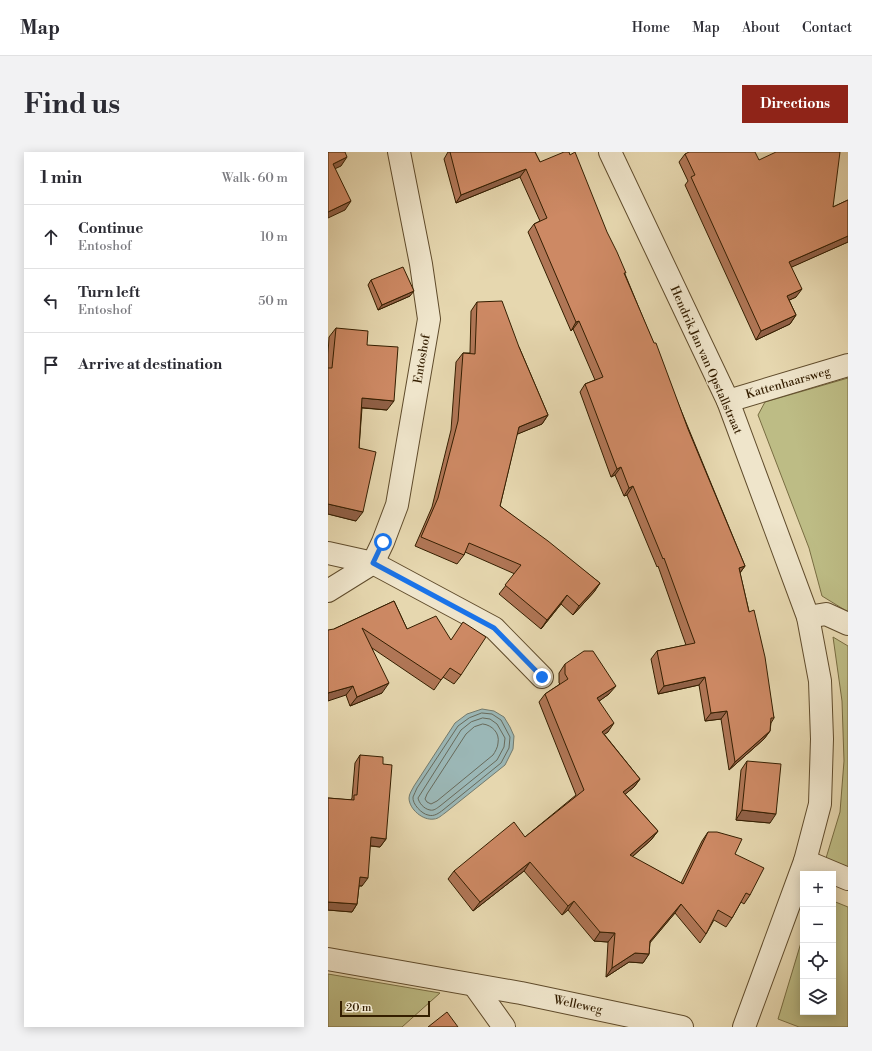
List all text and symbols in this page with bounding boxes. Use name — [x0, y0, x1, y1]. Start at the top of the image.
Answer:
text: Map — [20, 16, 60, 40]
text: Home — [632, 19, 670, 37]
text: Map — [692, 19, 720, 37]
text: About — [742, 19, 780, 37]
text: Contact — [802, 19, 852, 37]
button: Directions — [742, 85, 848, 123]
text: Find us — [24, 87, 120, 122]
text: 1 min — [40, 167, 82, 189]
text: Walk · 60 m — [222, 170, 288, 186]
text: Continue — [78, 219, 143, 238]
icon: ahead — [40, 226, 62, 248]
text: 10 m — [260, 229, 288, 245]
text: Entoshof — [78, 238, 132, 254]
text: Turn left — [78, 283, 140, 302]
street label: Hendrik Jan van Opstallstraat — [666, 284, 746, 437]
icon: left — [40, 290, 62, 312]
text: 50 m — [258, 293, 288, 309]
text: Entoshof — [78, 302, 132, 318]
street label: Entoshof — [410, 333, 434, 385]
icon: arrive — [40, 354, 62, 376]
text: Arrive at destination — [78, 355, 222, 374]
street label: Kattenhaarsweg — [744, 364, 833, 402]
route start — [374, 533, 392, 551]
route end — [533, 668, 551, 686]
map controls — [800, 871, 836, 1015]
button: + — [800, 871, 836, 907]
button: − — [800, 907, 836, 943]
button: locate — [800, 943, 836, 979]
button: layers — [800, 979, 836, 1015]
street label: Welleweg — [551, 992, 605, 1018]
scale bar — [340, 999, 430, 1018]
text: 20 m — [346, 1001, 371, 1015]

